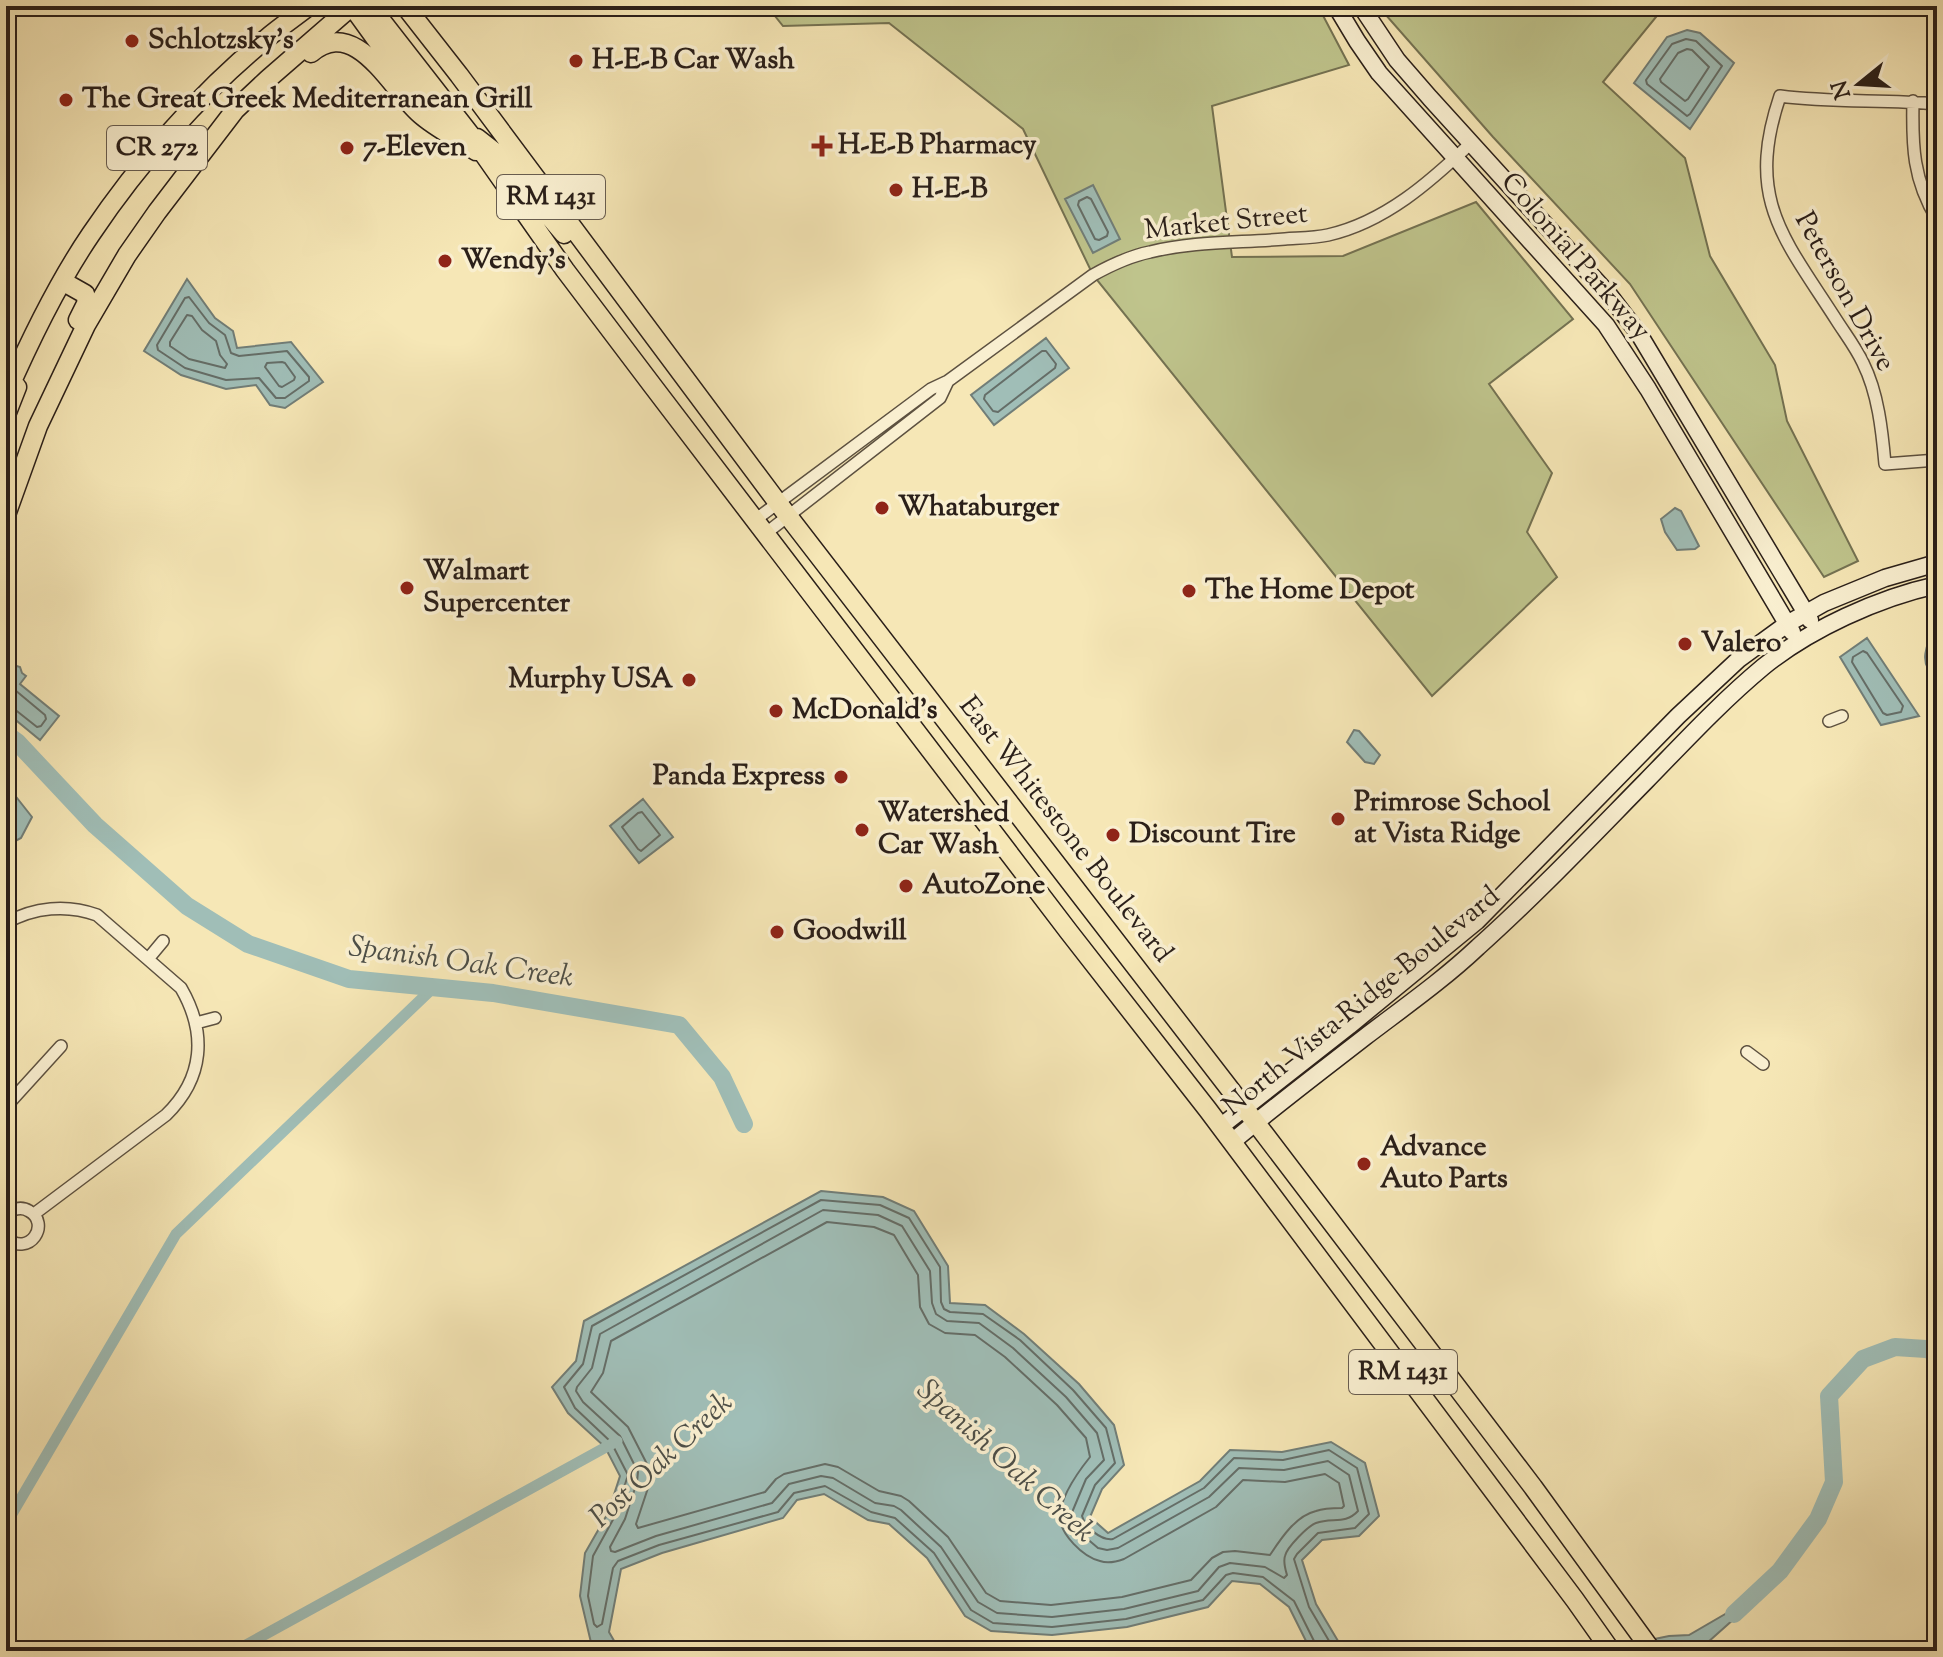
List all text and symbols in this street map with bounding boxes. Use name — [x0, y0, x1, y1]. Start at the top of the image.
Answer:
place label: Schlotzsky's — [148, 21, 294, 61]
marker: Schlotzsky's — [123, 32, 141, 50]
place label: H-E-B Car Wash — [592, 41, 795, 81]
north arrow — [1819, 44, 1899, 124]
marker: H-E-B Car Wash — [567, 52, 585, 70]
text: N — [1825, 76, 1861, 103]
place label: The Great Greek Mediterranean Grill — [82, 80, 532, 120]
marker: The Great Greek Mediterranean Grill — [57, 91, 75, 109]
road number: CR 272 — [107, 126, 207, 170]
place label: H-E-B Pharmacy — [838, 126, 1036, 166]
place label: 7-Eleven — [363, 128, 467, 168]
marker: H-E-B Pharmacy — [813, 137, 831, 155]
marker: 7-Eleven — [338, 139, 356, 157]
street label: Colonial Parkway — [1491, 164, 1659, 350]
place label: H-E-B — [912, 170, 988, 210]
road number: RM 1431 — [497, 175, 605, 219]
marker: H-E-B — [887, 181, 905, 199]
street label: Market Street — [1142, 194, 1310, 251]
street label: Peterson Drive — [1784, 205, 1904, 379]
place label: Wendy's — [461, 241, 566, 281]
marker: Wendy's — [436, 252, 454, 270]
place label: Whataburger — [898, 488, 1060, 528]
marker: Whataburger — [873, 499, 891, 517]
place label: Walmart Supercenter — [423, 552, 571, 624]
place label: The Home Depot — [1205, 571, 1415, 611]
marker: Walmart Supercenter — [398, 579, 416, 597]
marker: The Home Depot — [1180, 582, 1198, 600]
place label: Valero — [1701, 624, 1781, 664]
marker: Valero — [1676, 635, 1694, 653]
place label: Murphy USA — [508, 660, 673, 700]
marker: Murphy USA — [680, 671, 698, 689]
street label: East Whitestone Boulevard — [948, 688, 1182, 972]
place label: McDonald's — [792, 691, 938, 731]
marker: McDonald's — [767, 702, 785, 720]
place label: Panda Express — [653, 757, 825, 797]
marker: Panda Express — [832, 768, 850, 786]
place label: Primrose School at Vista Ridge — [1354, 783, 1550, 855]
place label: Watershed Car Wash — [878, 794, 1009, 866]
marker: Primrose School at Vista Ridge — [1329, 810, 1347, 828]
place label: Discount Tire — [1129, 815, 1296, 855]
marker: Watershed Car Wash — [853, 821, 871, 839]
marker: Discount Tire — [1104, 826, 1122, 844]
place label: AutoZone — [922, 866, 1045, 906]
marker: AutoZone — [897, 877, 915, 895]
street label: North Vista Ridge Boulevard — [1215, 877, 1509, 1127]
place label: Goodwill — [793, 912, 907, 952]
marker: Goodwill — [768, 923, 786, 941]
water label: Spanish Oak Creek — [346, 926, 576, 1000]
place label: Advance Auto Parts — [1380, 1128, 1508, 1200]
marker: Advance Auto Parts — [1355, 1155, 1373, 1173]
road number: RM 1431 — [1349, 1350, 1457, 1394]
water label: Spanish Oak Creek — [906, 1370, 1104, 1554]
water label: Post Oak Creek — [581, 1383, 743, 1539]

